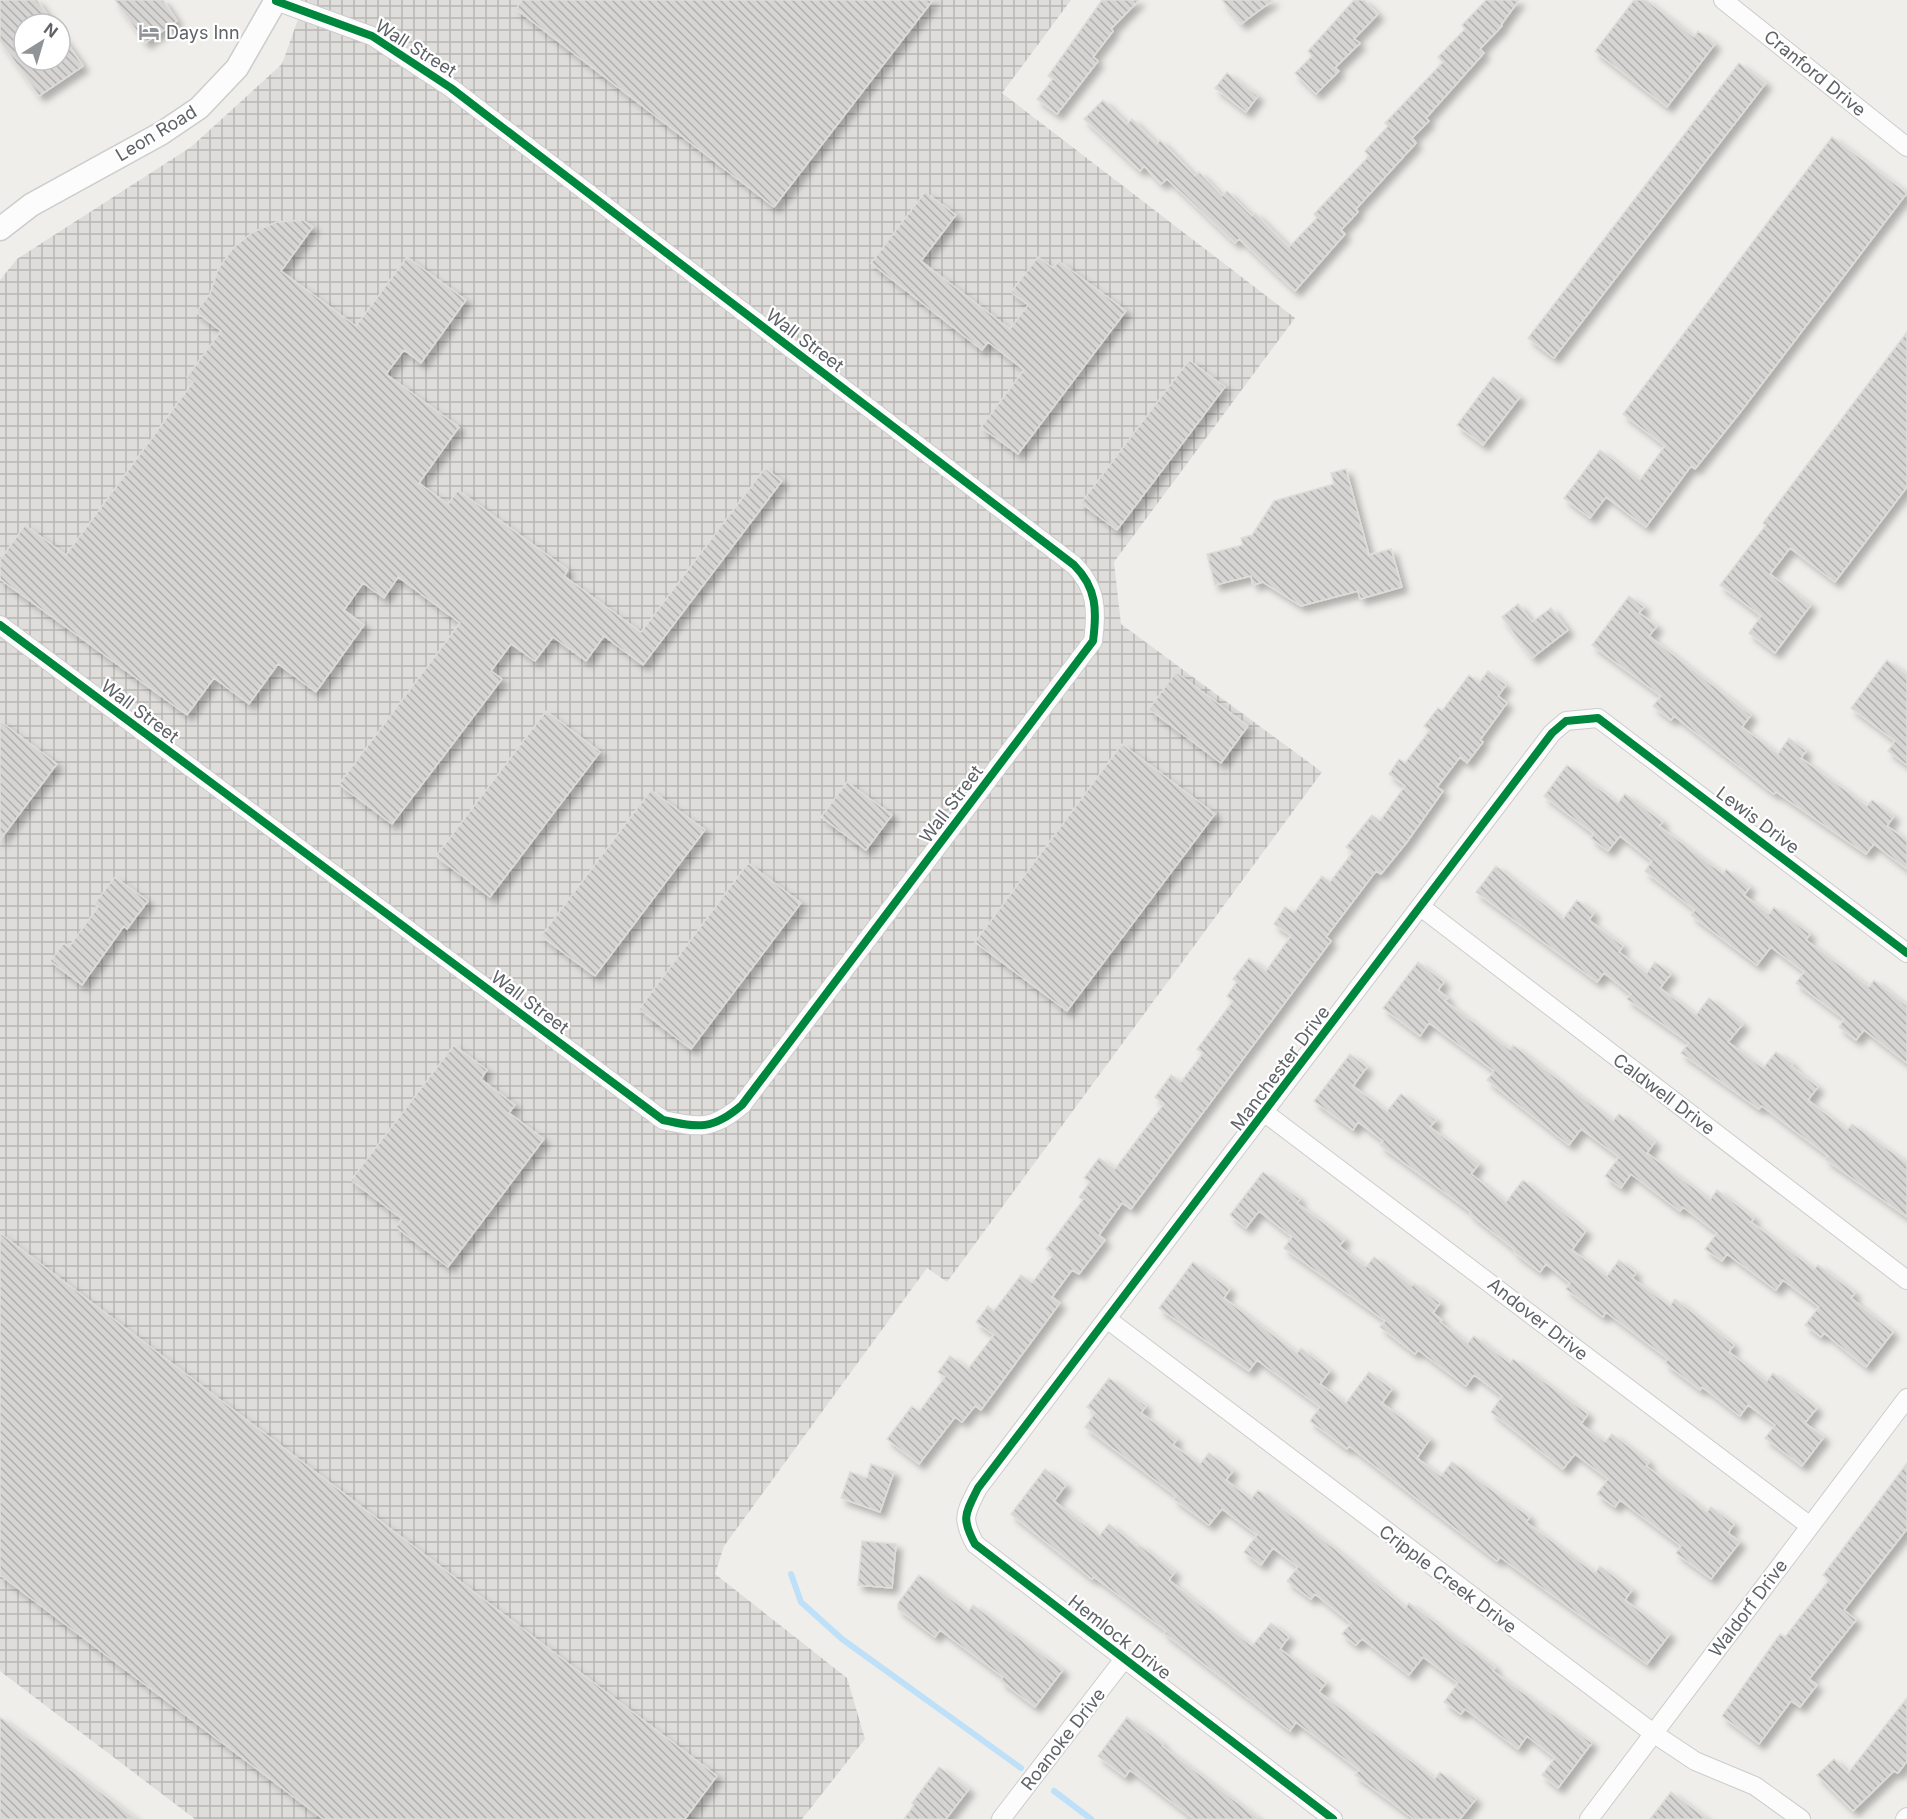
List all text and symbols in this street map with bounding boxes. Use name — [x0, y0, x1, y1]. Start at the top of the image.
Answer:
north arrow — [12, 12, 72, 72]
street label: Wall Street — [372, 15, 460, 81]
text: N — [40, 18, 62, 42]
hotel icon: Days Inn — [137, 20, 161, 44]
place label: Days Inn — [166, 22, 240, 43]
street label: Cranford Drive — [1760, 26, 1870, 120]
street label: Leon Road — [112, 101, 200, 165]
street label: Wall Street — [762, 304, 848, 376]
street label: Wall Street — [97, 675, 183, 747]
street label: Wall Street — [915, 761, 987, 847]
street label: Lewis Drive — [1712, 782, 1804, 858]
street label: Wall Street — [487, 966, 573, 1038]
street label: Manchester Drive — [1226, 1002, 1334, 1134]
street label: Caldwell Drive — [1609, 1049, 1719, 1139]
street label: Andover Drive — [1484, 1273, 1592, 1365]
street label: Cripple Creek Drive — [1375, 1520, 1521, 1638]
street label: Waldorf Drive — [1705, 1555, 1791, 1661]
street label: Hemlock Drive — [1064, 1590, 1176, 1684]
street label: Roanoke Drive — [1017, 1684, 1109, 1794]

